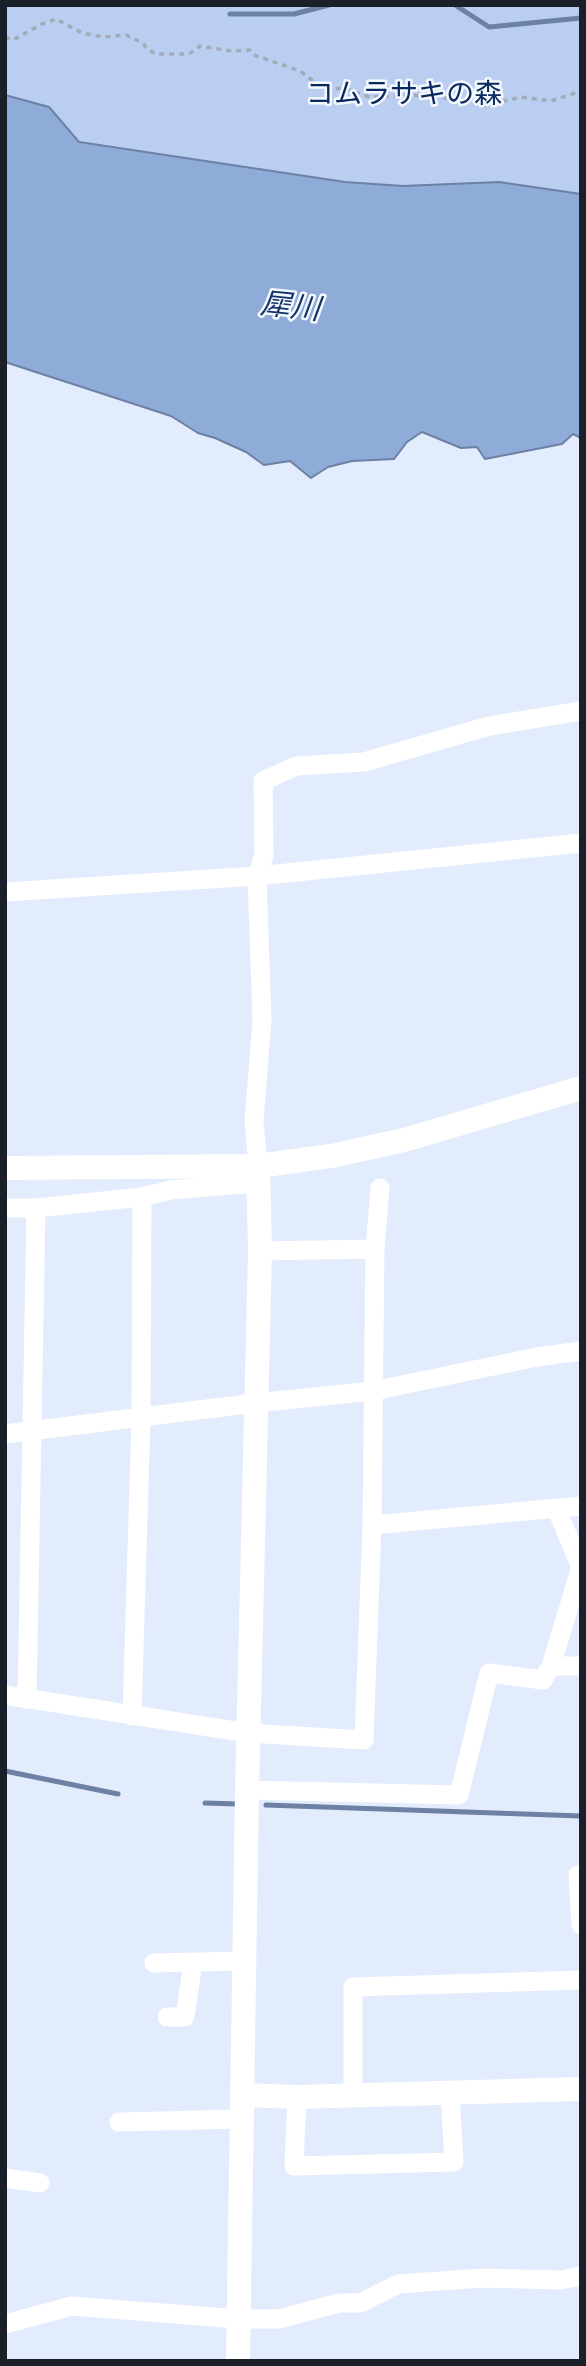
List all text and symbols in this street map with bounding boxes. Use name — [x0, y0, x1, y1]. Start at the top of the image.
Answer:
park label: コムラサキの森 — [306, 79, 502, 113]
water label: 犀川 — [258, 288, 322, 330]

